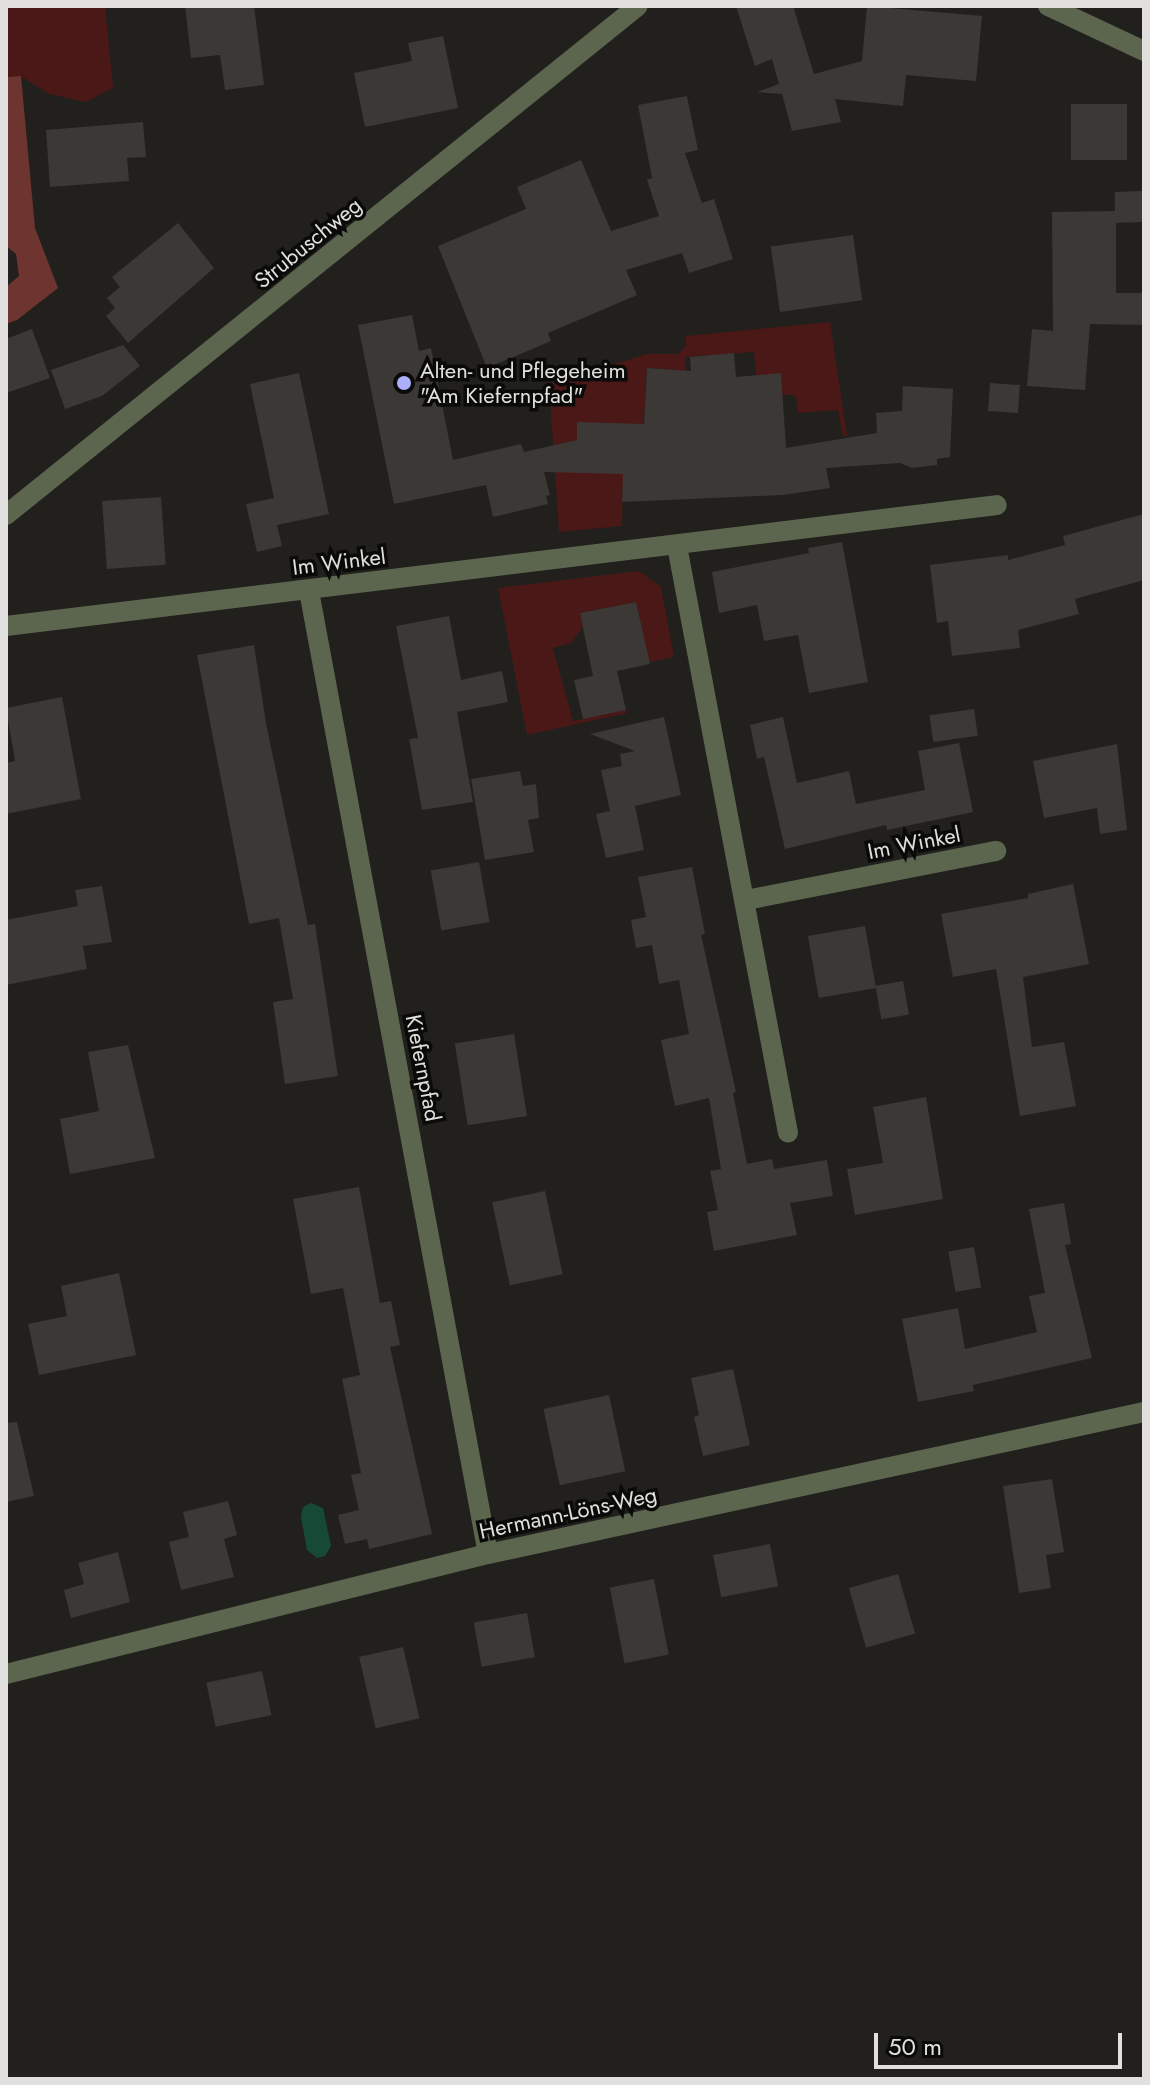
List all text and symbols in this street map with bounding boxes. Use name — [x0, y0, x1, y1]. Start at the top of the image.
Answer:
street label: Strubuschweg — [249, 192, 367, 294]
place label: Alten- und Pflegeheim "Am Kiefernpfad" — [420, 357, 626, 408]
marker: Alten- und Pflegeheim "Am Kiefernpfad" — [395, 374, 413, 392]
street label: Im Winkel — [291, 543, 387, 581]
street label: Im Winkel — [865, 821, 963, 865]
street label: Kiefernpfad — [400, 1012, 446, 1124]
street label: Hermann-Löns-Weg — [477, 1481, 659, 1545]
scale bar — [878, 2017, 1126, 2067]
text: 50 m — [888, 2029, 942, 2064]

